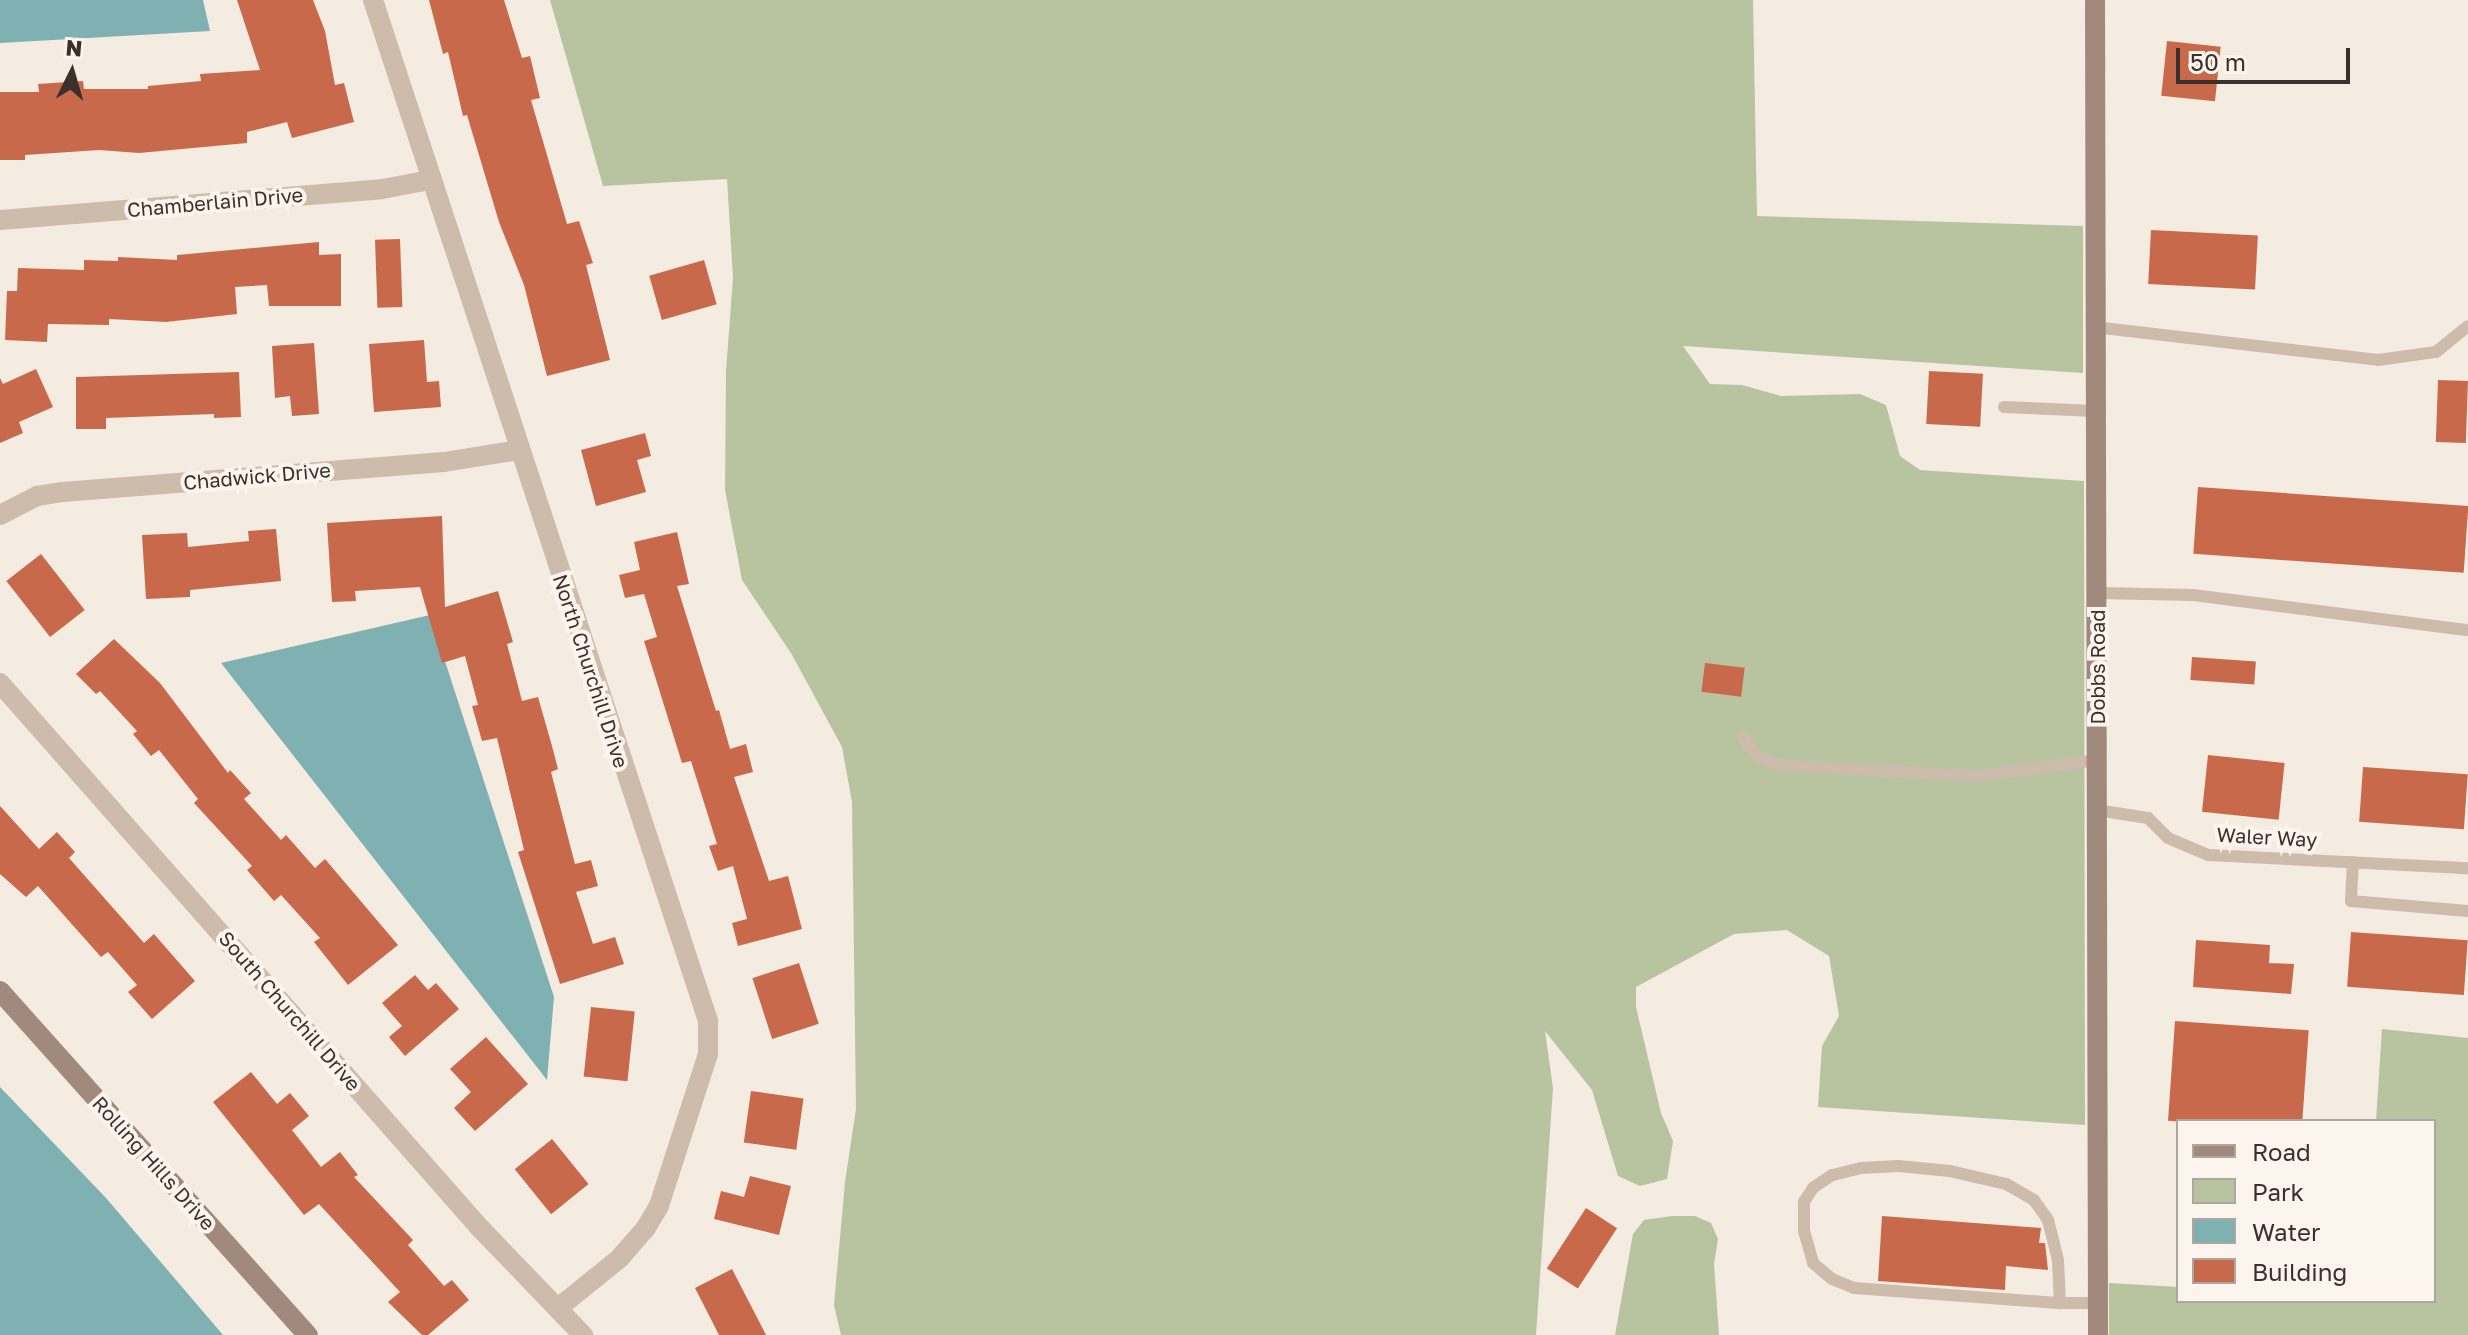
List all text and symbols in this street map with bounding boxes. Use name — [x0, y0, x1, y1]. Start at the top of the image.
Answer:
north arrow — [32, 32, 112, 112]
scale bar — [2180, 32, 2354, 82]
text: N — [65, 33, 84, 62]
text: 50 m — [2190, 47, 2246, 76]
street label: Chamberlain Drive — [126, 182, 304, 222]
street label: Chadwick Drive — [182, 458, 332, 494]
street label: North Churchill Drive — [548, 571, 634, 771]
street label: Dobbs Road — [2085, 609, 2109, 725]
street label: Waler Way — [2216, 822, 2318, 852]
street label: South Churchill Drive — [214, 926, 366, 1096]
street label: Rolling Hills Drive — [88, 1091, 220, 1235]
legend — [2176, 1119, 2436, 1303]
text: Road — [2252, 1137, 2311, 1166]
text: Park — [2252, 1177, 2304, 1206]
text: Water — [2252, 1217, 2320, 1246]
text: Building — [2252, 1257, 2347, 1286]

